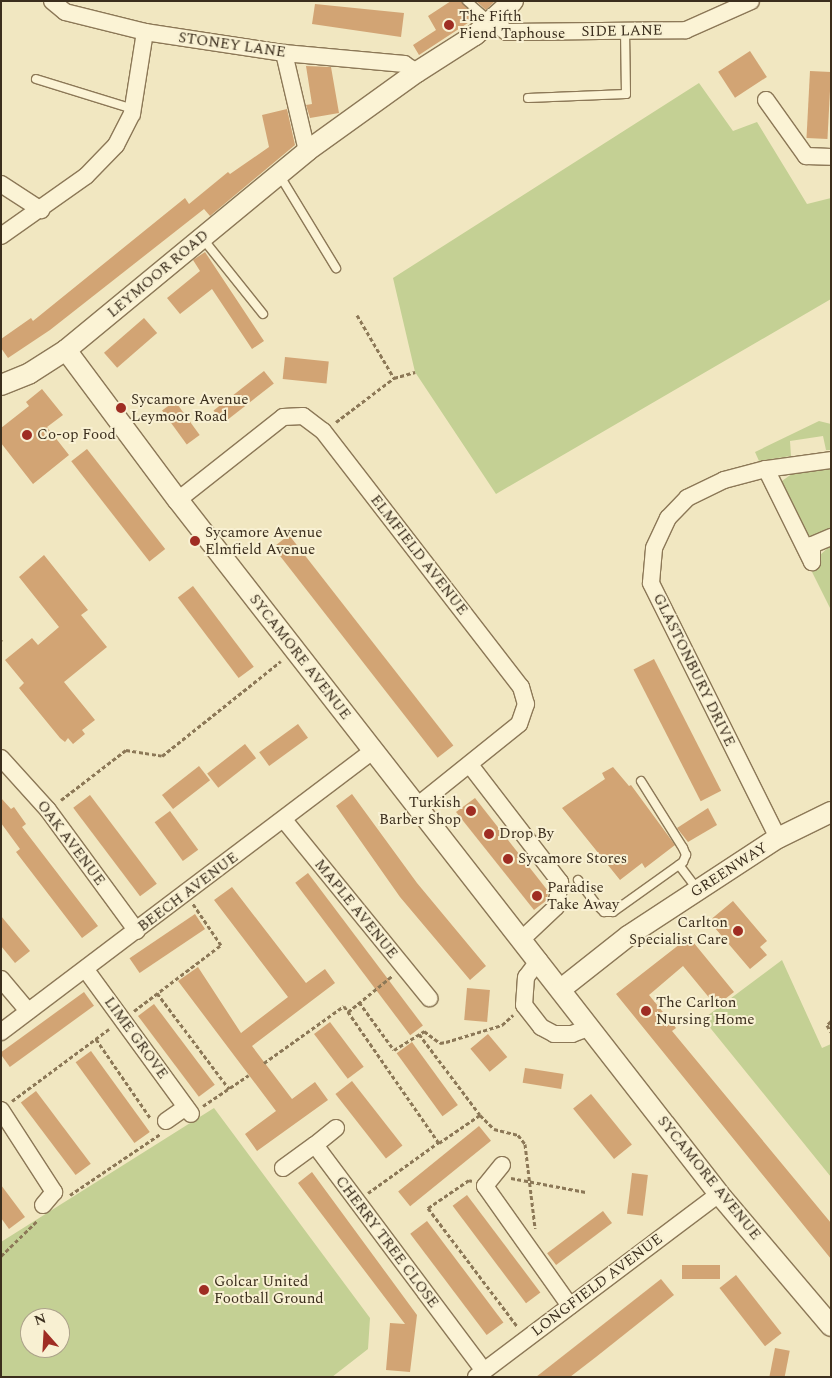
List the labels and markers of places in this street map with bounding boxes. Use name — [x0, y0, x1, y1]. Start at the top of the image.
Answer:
place label: The Fifth Fiend Taphouse — [459, 7, 565, 42]
marker: The Fifth Fiend Taphouse — [443, 19, 455, 31]
place label: Sycamore Avenue Leymoor Road — [131, 390, 248, 425]
marker: Sycamore Avenue Leymoor Road — [115, 402, 127, 414]
place label: Co-op Food — [37, 426, 116, 444]
marker: Co-op Food — [21, 429, 33, 441]
place label: Sycamore Avenue Elmfield Avenue — [205, 523, 322, 558]
marker: Sycamore Avenue Elmfield Avenue — [189, 535, 201, 547]
place label: Turkish Barber Shop — [379, 793, 461, 828]
marker: Turkish Barber Shop — [465, 805, 477, 817]
place label: Drop By — [499, 825, 554, 843]
marker: Drop By — [483, 828, 495, 840]
place label: Sycamore Stores — [518, 850, 627, 868]
marker: Sycamore Stores — [502, 853, 514, 865]
place label: Paradise Take Away — [547, 878, 619, 913]
marker: Paradise Take Away — [531, 890, 543, 902]
place label: Carlton Specialist Care — [629, 913, 728, 948]
marker: Carlton Specialist Care — [732, 925, 744, 937]
place label: The Carlton Nursing Home — [656, 993, 755, 1028]
marker: The Carlton Nursing Home — [640, 1005, 652, 1017]
place label: Golcar United Football Ground — [214, 1272, 324, 1307]
marker: Golcar United Football Ground — [198, 1284, 210, 1296]

